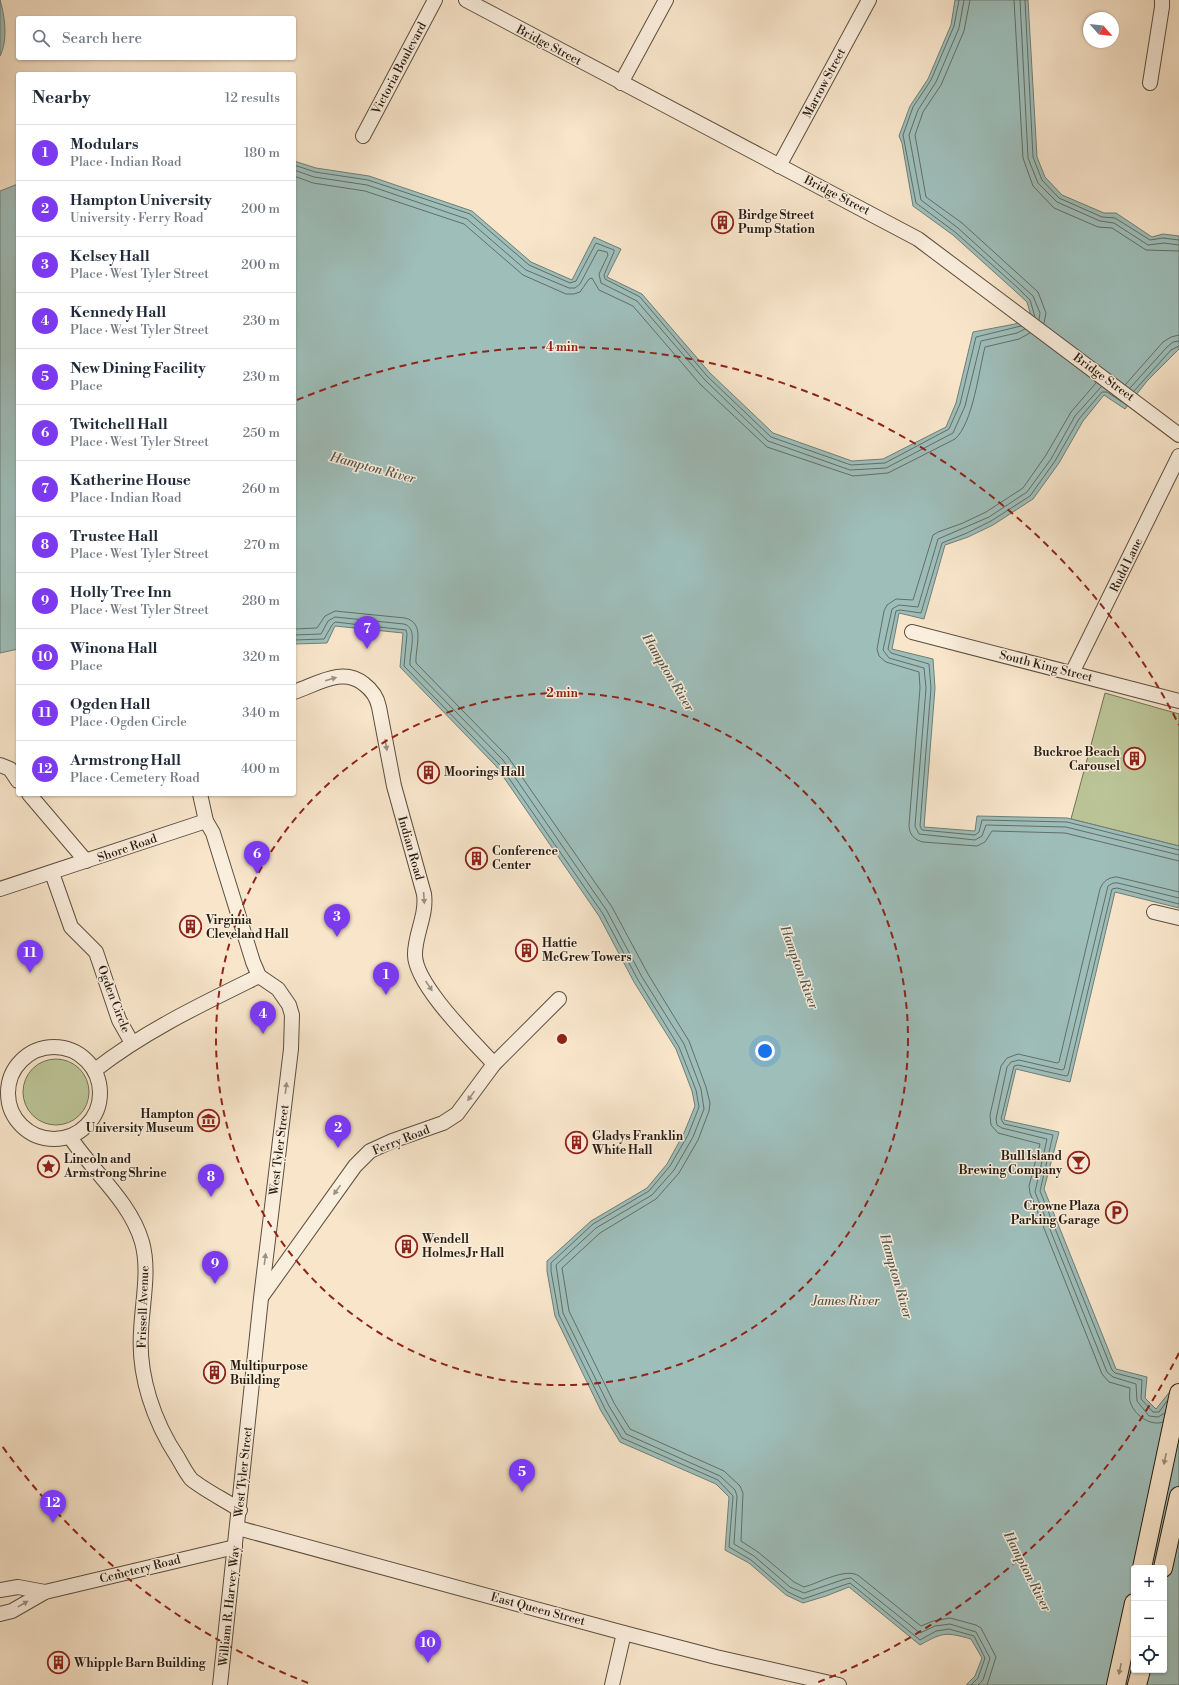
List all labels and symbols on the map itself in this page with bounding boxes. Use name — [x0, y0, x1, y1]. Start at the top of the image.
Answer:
north arrow — [1083, 12, 1119, 48]
street label: Victoria Boulevard — [368, 19, 430, 118]
street label: Bridge Street — [513, 21, 585, 69]
street label: Marrow Street — [800, 45, 849, 121]
street label: Bridge Street — [800, 172, 873, 219]
place label: Birdge Street Pump Station — [738, 208, 815, 237]
building icon: Birdge Street Pump Station — [709, 209, 735, 235]
text: 4 min — [546, 340, 579, 355]
street label: Bridge Street — [1069, 350, 1138, 405]
water label: Hampton River — [327, 449, 418, 487]
street label: Rudd Lane — [1107, 536, 1146, 595]
pin: 7 — [354, 616, 380, 649]
water label: Hampton River — [638, 630, 698, 715]
street label: South King Street — [998, 648, 1095, 686]
one-way arrow — [325, 676, 337, 682]
text: 2 min — [546, 686, 578, 701]
one-way arrow — [383, 739, 389, 751]
place label: Buckroe Beach Carousel — [1033, 745, 1121, 774]
building icon: Buckroe Beach Carousel — [1122, 746, 1148, 772]
building icon: Moorings Hall — [416, 759, 442, 785]
place label: Moorings Hall — [444, 765, 525, 780]
street label: Indian Road — [394, 814, 427, 882]
street label: Shore Road — [95, 831, 159, 866]
pin: 6 — [244, 841, 270, 874]
place label: Conference Center — [492, 844, 558, 873]
building icon: Conference Center — [463, 845, 489, 871]
one-way arrow — [421, 892, 427, 904]
pin: 3 — [324, 904, 350, 937]
place label: Virginia Cleveland Hall — [205, 913, 289, 942]
building icon: Virginia Cleveland Hall — [178, 914, 204, 940]
water label: Hampton River — [776, 922, 822, 1012]
place label: Hattie McGrew Towers — [542, 936, 632, 965]
building icon: Hattie McGrew Towers — [514, 937, 540, 963]
pin: 11 — [17, 940, 43, 973]
pin: 1 — [373, 962, 399, 995]
street label: Ogden Circle — [94, 963, 133, 1035]
one-way arrow — [425, 981, 433, 992]
pin: 4 — [250, 1001, 276, 1034]
centre of rings — [555, 1032, 569, 1046]
your location — [755, 1041, 775, 1061]
one-way arrow — [283, 1082, 289, 1094]
one-way arrow — [467, 1091, 475, 1101]
street label: West Tyler Street — [266, 1103, 293, 1197]
place label: Hampton University Museum — [86, 1107, 195, 1136]
museum icon: Hampton University Museum — [196, 1108, 222, 1134]
pin: 2 — [325, 1115, 351, 1148]
street label: Ferry Road — [370, 1122, 432, 1159]
place label: Gladys Franklin White Hall — [591, 1129, 684, 1158]
building icon: Gladys Franklin White Hall — [563, 1130, 589, 1156]
place label: Bull Island Brewing Company — [958, 1149, 1063, 1178]
bar icon: Bull Island Brewing Company — [1065, 1150, 1091, 1176]
place label: Lincoln and Armstrong Shrine — [63, 1152, 167, 1181]
place icon: Lincoln and Armstrong Shrine — [36, 1153, 62, 1179]
pin: 8 — [198, 1164, 224, 1197]
one-way arrow — [333, 1184, 342, 1195]
place label: Crowne Plaza Parking Garage — [1011, 1199, 1101, 1228]
parking icon: Crowne Plaza Parking Garage — [1103, 1200, 1129, 1226]
water label: Hampton River — [876, 1231, 916, 1321]
place label: Wendell Holmes Jr Hall — [421, 1232, 504, 1261]
building icon: Wendell Holmes Jr Hall — [394, 1233, 420, 1259]
pin: 9 — [202, 1251, 228, 1284]
one-way arrow — [262, 1253, 268, 1265]
street label: Frissell Avenue — [135, 1265, 152, 1349]
water label: James River — [810, 1293, 880, 1309]
place label: Multipurpose Building — [230, 1359, 309, 1388]
building icon: Multipurpose Building — [202, 1360, 228, 1386]
street label: West Tyler Street — [231, 1425, 256, 1519]
one-way arrow — [1161, 1453, 1167, 1465]
pin: 5 — [509, 1459, 535, 1492]
pin: 12 — [40, 1490, 66, 1523]
water label: Hampton River — [1000, 1528, 1054, 1615]
street label: William R. Harvey Way — [216, 1545, 243, 1668]
street label: Cemetery Road — [98, 1552, 182, 1587]
street label: East Queen Street — [489, 1590, 587, 1629]
one-way arrow — [17, 1601, 29, 1608]
pin: 10 — [415, 1630, 441, 1663]
building icon: Whipple Barn Building — [45, 1650, 71, 1676]
place label: Whipple Barn Building — [73, 1656, 207, 1671]
one-way arrow — [1116, 1663, 1122, 1675]

